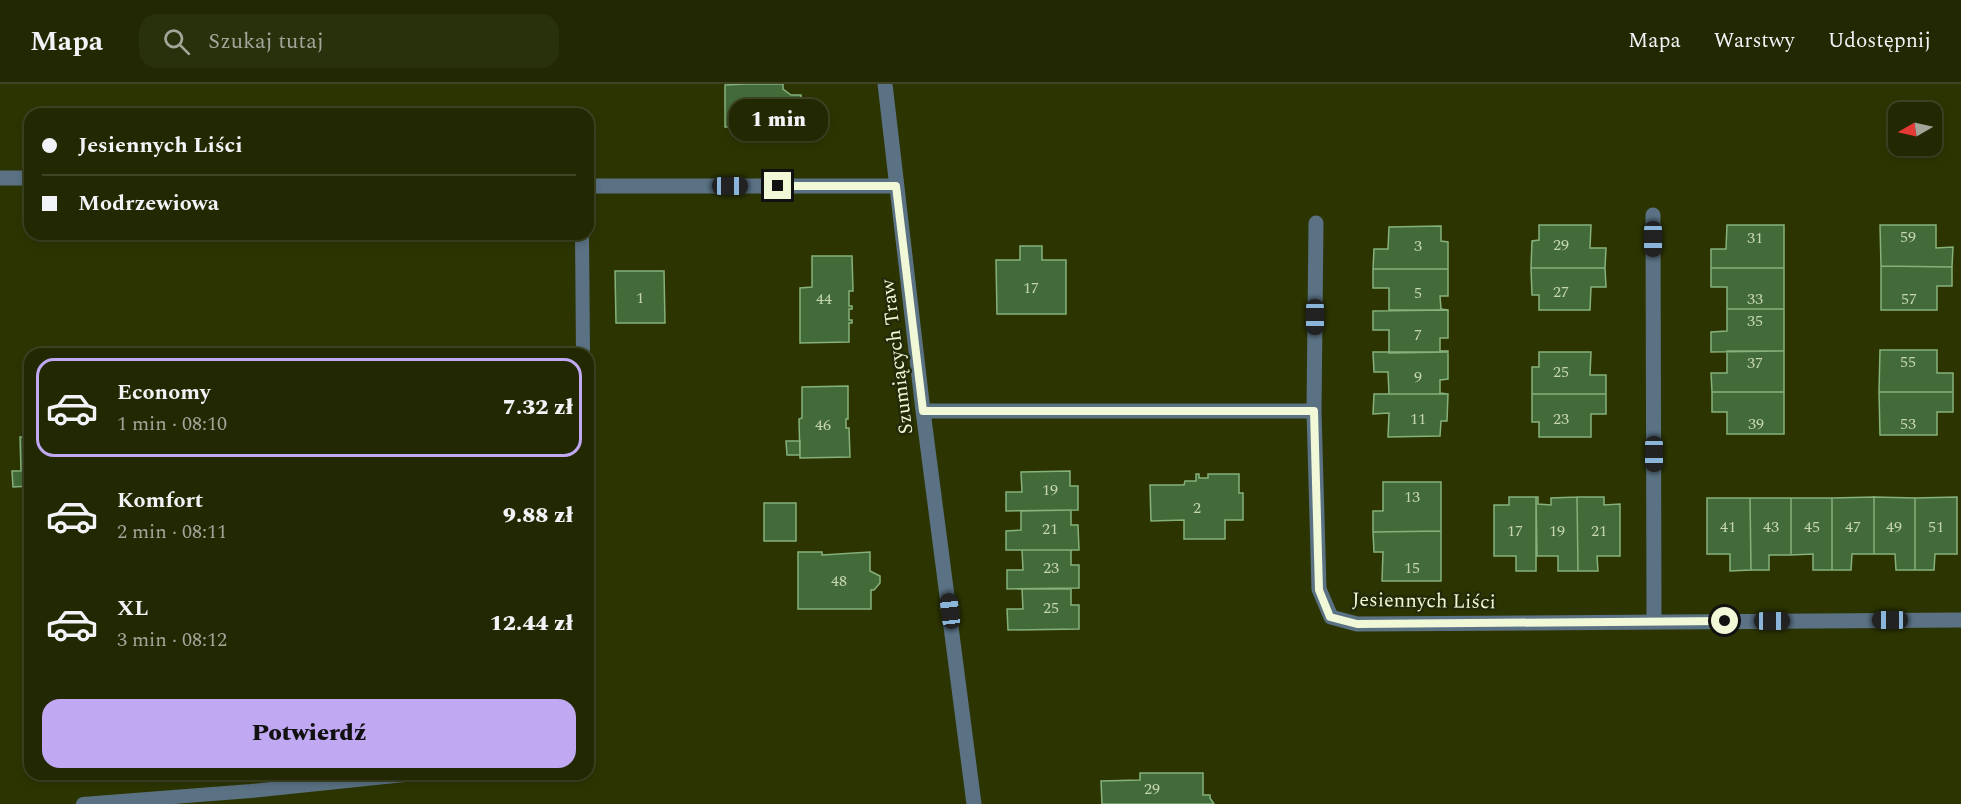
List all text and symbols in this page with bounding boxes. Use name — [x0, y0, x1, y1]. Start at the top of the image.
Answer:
search box — [139, 14, 559, 68]
text: Mapa — [30, 20, 103, 63]
icon: search — [160, 25, 193, 58]
text: Szukaj tutaj — [208, 25, 324, 58]
text: Mapa — [1628, 25, 1681, 57]
text: Warstwy — [1714, 25, 1795, 57]
text: Udostępnij — [1828, 25, 1931, 57]
callout: 1 min — [728, 99, 828, 141]
north arrow — [1888, 102, 1942, 156]
map controls — [1888, 102, 1942, 156]
text: 1 min — [751, 105, 806, 135]
text: Jesiennych Liści — [78, 129, 242, 162]
route end — [764, 172, 791, 199]
car — [712, 177, 748, 195]
text: Modrzewiowa — [78, 187, 219, 220]
car — [1644, 221, 1662, 257]
house number: 59 — [1900, 225, 1916, 249]
house number: 31 — [1747, 226, 1763, 250]
house number: 29 — [1553, 233, 1569, 257]
house number: 3 — [1414, 234, 1422, 258]
house number: 17 — [1023, 276, 1039, 300]
street label: Szumiących Traw — [872, 277, 921, 436]
house number: 27 — [1553, 280, 1569, 304]
house number: 5 — [1414, 281, 1422, 305]
house number: 1 — [636, 286, 644, 310]
house number: 44 — [816, 287, 832, 311]
house number: 33 — [1747, 287, 1763, 311]
house number: 57 — [1901, 287, 1917, 311]
car — [1306, 299, 1324, 335]
house number: 35 — [1747, 309, 1763, 333]
house number: 7 — [1414, 323, 1422, 347]
house number: 55 — [1900, 350, 1916, 374]
house number: 37 — [1747, 351, 1763, 375]
house number: 25 — [1553, 360, 1569, 384]
house number: 9 — [1414, 365, 1422, 389]
text: Economy — [117, 376, 210, 409]
icon: car — [45, 381, 99, 435]
text: 7.32 zł — [503, 391, 573, 424]
house number: 11 — [1410, 407, 1426, 431]
house number: 23 — [1553, 407, 1569, 431]
text: 1 min · 08:10 — [117, 409, 227, 439]
house number: 39 — [1748, 412, 1764, 436]
house number: 53 — [1900, 412, 1916, 436]
house number: 46 — [815, 413, 831, 437]
car — [1645, 436, 1663, 472]
house number: 19 — [1042, 478, 1058, 502]
text: Komfort — [117, 484, 203, 517]
house number: 13 — [1404, 485, 1420, 509]
icon: car — [45, 489, 99, 543]
house number: 2 — [1193, 496, 1201, 520]
text: 9.88 zł — [503, 499, 573, 532]
house number: 41 — [1720, 515, 1736, 539]
house number: 43 — [1763, 515, 1779, 539]
house number: 45 — [1804, 515, 1820, 539]
house number: 47 — [1845, 515, 1861, 539]
house number: 49 — [1886, 515, 1902, 539]
house number: 51 — [1928, 515, 1944, 539]
text: 2 min · 08:11 — [117, 517, 227, 547]
house number: 21 — [1042, 517, 1058, 541]
house number: 17 — [1507, 519, 1523, 543]
house number: 19 — [1549, 519, 1565, 543]
house number: 21 — [1591, 519, 1607, 543]
house number: 23 — [1043, 556, 1059, 580]
house number: 15 — [1404, 556, 1420, 580]
house number: 48 — [831, 569, 847, 593]
street label: Jesiennych Liści — [1352, 585, 1496, 617]
text: XL — [117, 592, 148, 625]
car — [939, 592, 961, 630]
house number: 25 — [1043, 596, 1059, 620]
icon: car — [45, 597, 99, 651]
text: 12.44 zł — [490, 607, 573, 640]
route start — [1711, 607, 1738, 634]
car — [1872, 611, 1908, 629]
car — [1754, 612, 1790, 630]
text: 3 min · 08:12 — [117, 625, 227, 655]
button: Potwierdź — [42, 699, 576, 768]
house number: 29 — [1144, 777, 1160, 801]

